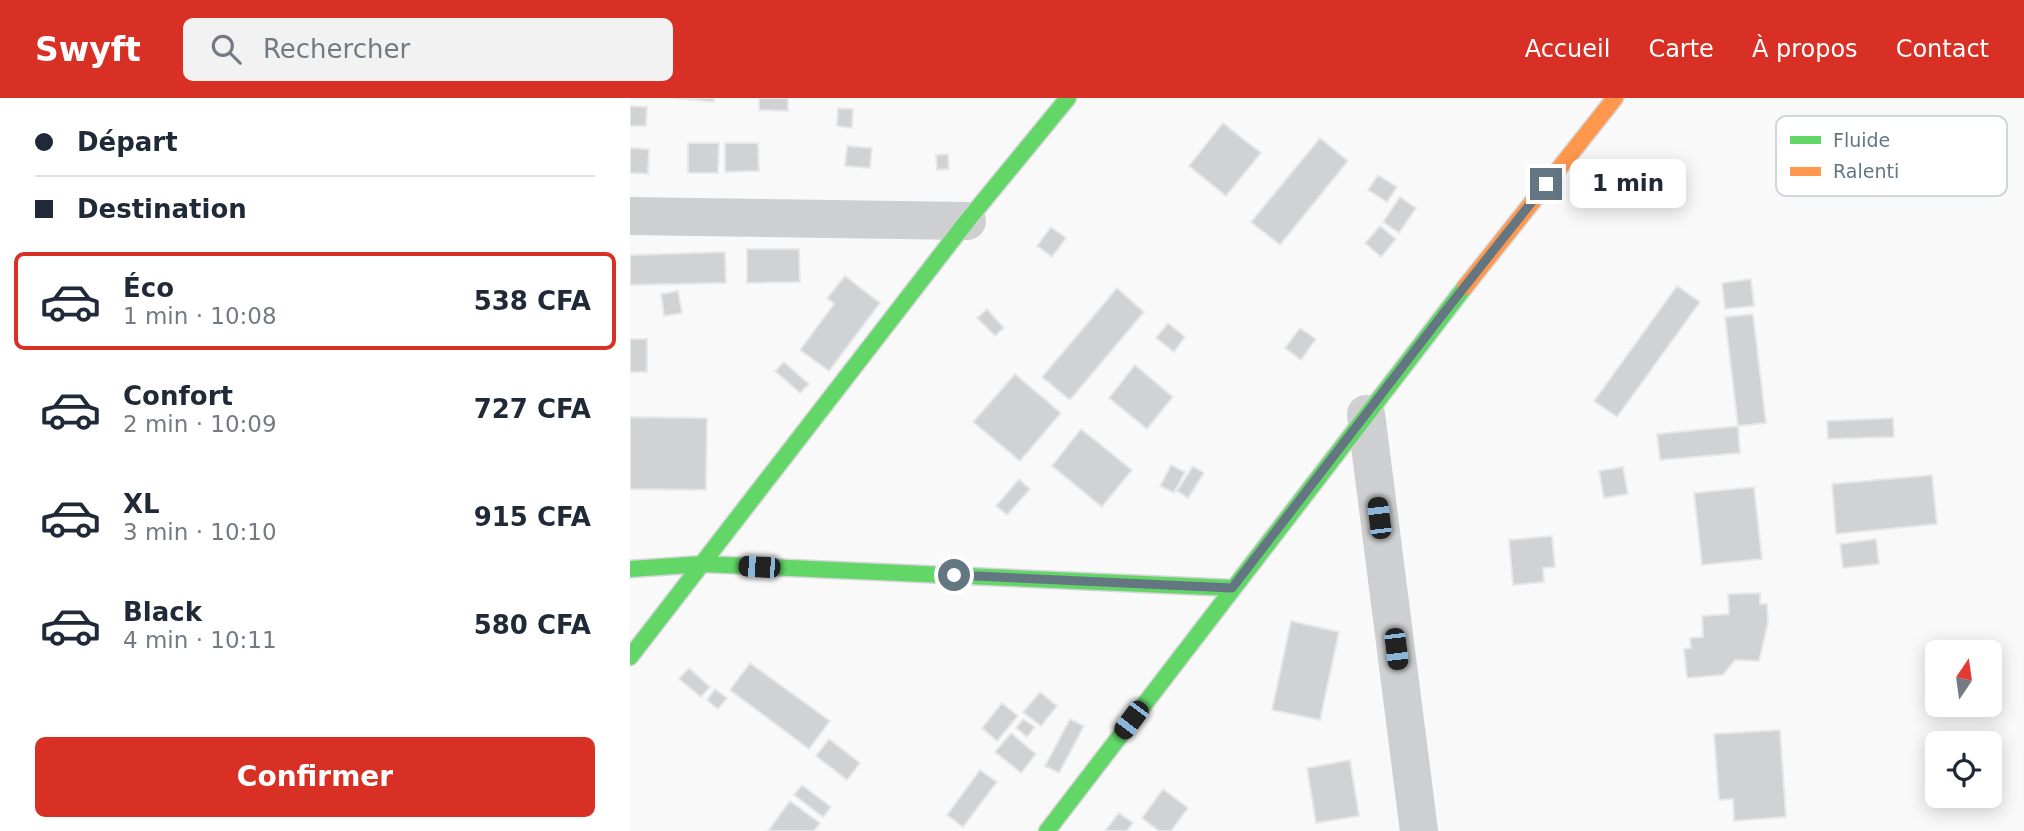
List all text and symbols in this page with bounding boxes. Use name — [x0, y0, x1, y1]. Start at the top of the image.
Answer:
search box — [183, 18, 673, 81]
text: Swyft — [35, 30, 141, 69]
icon: search — [207, 30, 245, 68]
text: Rechercher — [263, 34, 410, 64]
text: Accueil — [1525, 35, 1610, 63]
text: Carte — [1648, 35, 1714, 63]
text: À propos — [1752, 35, 1858, 63]
text: Contact — [1896, 35, 1989, 63]
legend — [1776, 116, 2007, 196]
text: Départ — [77, 127, 178, 157]
text: Fluide — [1833, 129, 1890, 151]
callout: 1 min — [1570, 160, 1686, 208]
text: Ralenti — [1833, 160, 1899, 182]
route end — [1530, 168, 1562, 200]
text: 1 min — [1592, 170, 1664, 196]
text: Destination — [77, 194, 247, 224]
icon: car — [39, 270, 102, 333]
text: Éco — [123, 273, 174, 303]
text: 538 CFA — [474, 286, 591, 316]
text: 1 min · 10:08 — [123, 303, 277, 329]
icon: car — [39, 378, 102, 441]
text: Confort — [123, 381, 233, 411]
text: 727 CFA — [474, 394, 591, 424]
text: 2 min · 10:09 — [123, 411, 277, 437]
icon: car — [39, 486, 102, 549]
text: XL — [123, 489, 160, 519]
car — [1367, 496, 1392, 540]
text: 915 CFA — [474, 502, 591, 532]
text: 3 min · 10:10 — [123, 519, 277, 545]
car — [738, 555, 781, 579]
route start — [938, 559, 970, 591]
icon: car — [39, 594, 102, 657]
text: Black — [123, 597, 202, 627]
text: 580 CFA — [474, 610, 591, 640]
text: 4 min · 10:11 — [123, 627, 277, 653]
car — [1384, 627, 1409, 671]
north arrow — [1925, 640, 2002, 718]
map controls — [1925, 640, 2002, 808]
car — [1110, 697, 1153, 743]
button: locate — [1925, 731, 2002, 808]
button: Confirmer — [35, 737, 595, 817]

